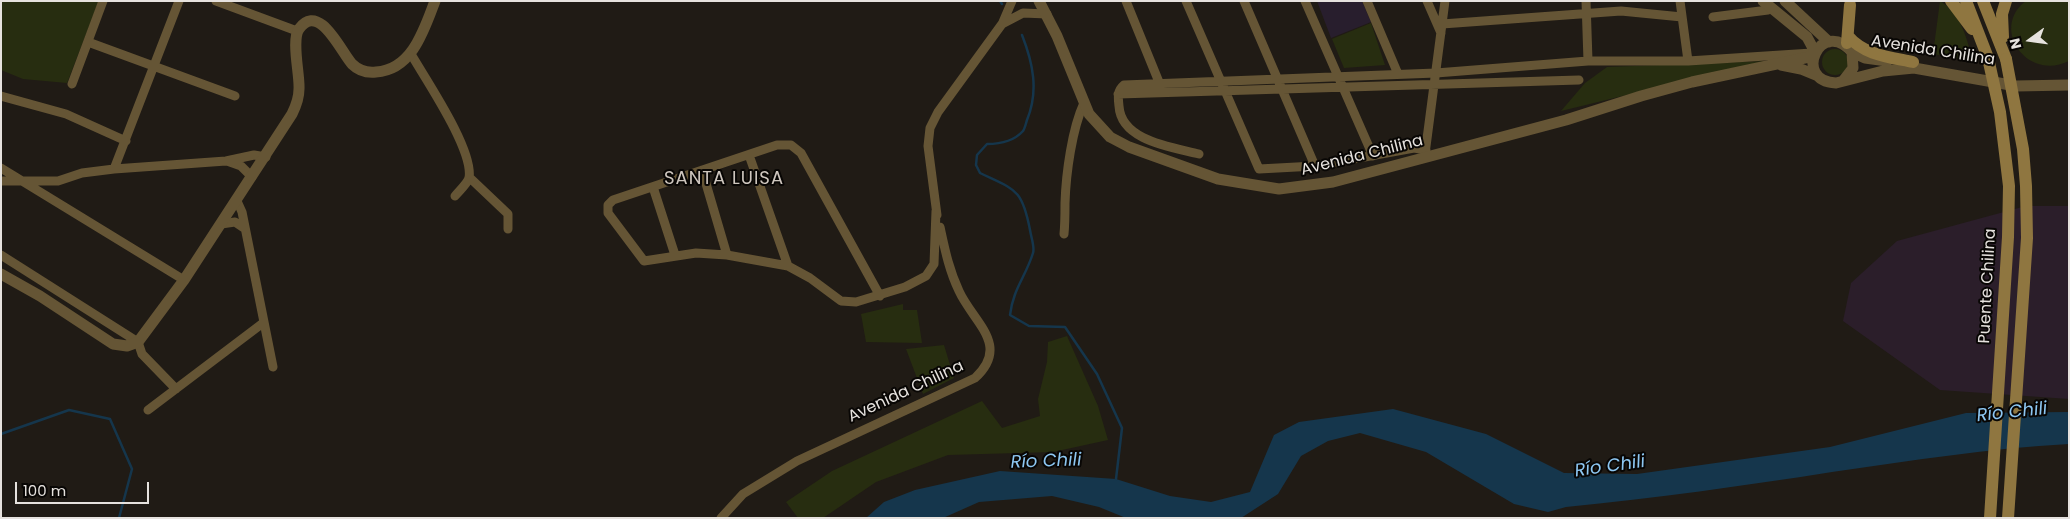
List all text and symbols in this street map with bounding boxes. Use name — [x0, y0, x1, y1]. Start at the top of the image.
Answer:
north arrow — [2005, 15, 2055, 65]
street label: Avenida Chilina — [1870, 32, 1996, 70]
text: N — [2004, 36, 2026, 51]
street label: Avenida Chilina — [1299, 132, 1425, 180]
district label: SANTA LUISA — [663, 168, 785, 190]
street label: Puente Chilina — [1975, 228, 2001, 344]
street label: Avenida Chilina — [845, 357, 967, 427]
water label: Río Chili — [1976, 399, 2048, 427]
water label: Río Chili — [1010, 450, 1082, 474]
water label: Río Chili — [1573, 451, 1647, 483]
scale bar — [18, 472, 151, 504]
text: 100 m — [23, 480, 66, 501]

